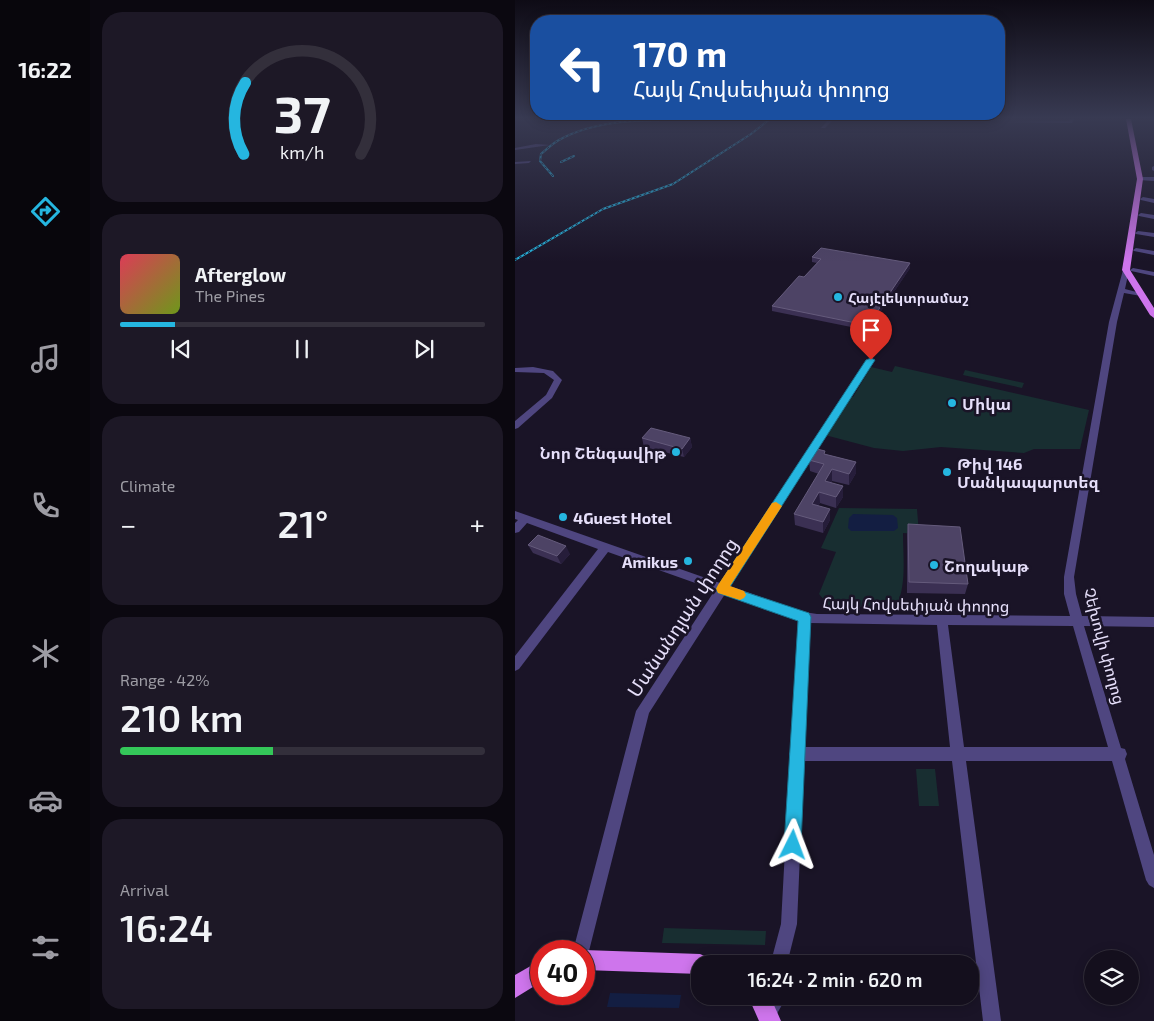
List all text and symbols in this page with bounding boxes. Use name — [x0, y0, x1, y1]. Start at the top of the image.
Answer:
text: 170 m — [633, 32, 727, 74]
icon: left — [550, 35, 615, 100]
text: 16:22 — [18, 56, 72, 82]
text: Հայկ Հովսեփյան փողոց — [633, 75, 890, 101]
text: 37 — [274, 81, 331, 143]
text: km/h — [280, 141, 325, 163]
icon: directions — [28, 194, 63, 229]
text: Afterglow — [195, 263, 286, 286]
text: The Pines — [195, 286, 265, 305]
place label: Հայէլեկտրամաշ — [848, 289, 968, 306]
marker: Հայէլեկտրամաշ — [832, 291, 844, 303]
pin — [850, 309, 892, 360]
icon: arrive — [857, 316, 885, 344]
icon: previous — [167, 335, 195, 363]
icon: pause — [288, 335, 316, 363]
icon: next — [410, 335, 438, 363]
icon: music — [28, 341, 63, 376]
place label: Միկա — [962, 394, 1011, 414]
marker: Միկա — [946, 397, 958, 409]
place label: Նոր Շենգավիթ — [540, 443, 667, 463]
marker: Նոր Շենգավիթ — [670, 446, 682, 458]
place label: Թիվ 146 Մանկապարտեզ — [957, 454, 1099, 492]
marker: Թիվ 146 Մանկապարտեզ — [941, 466, 953, 478]
text: Climate — [120, 476, 175, 495]
icon: phone — [28, 488, 63, 523]
text: 21° — [277, 500, 329, 546]
text: − — [120, 507, 136, 541]
text: + — [470, 507, 485, 541]
place label: 4Guest Hotel — [573, 508, 673, 527]
marker: 4Guest Hotel — [557, 511, 569, 523]
street label: Մանանդյան փողոց — [622, 533, 743, 702]
place label: Amikus — [622, 552, 678, 571]
marker: Amikus — [682, 555, 694, 567]
place label: Շողակաթ — [944, 556, 1030, 576]
marker: Շողակաթ — [928, 559, 940, 571]
street label: Չեխովի փողոց — [1079, 586, 1130, 707]
street label: Հայկ Հովսեփյան փողոց — [822, 593, 1010, 616]
icon: climate — [28, 636, 63, 671]
text: Range · 42% — [120, 670, 209, 689]
text: 210 km — [120, 694, 243, 740]
icon: car — [28, 783, 63, 818]
position arrow — [766, 818, 818, 870]
text: Arrival — [120, 880, 169, 899]
text: 16:24 — [120, 904, 213, 950]
icon: filters — [28, 930, 63, 965]
speed limit sign: 40 — [530, 940, 595, 1005]
map controls — [1084, 950, 1139, 1005]
button: layers — [1084, 950, 1139, 1005]
text: 16:24 · 2 min · 620 m — [747, 968, 923, 991]

